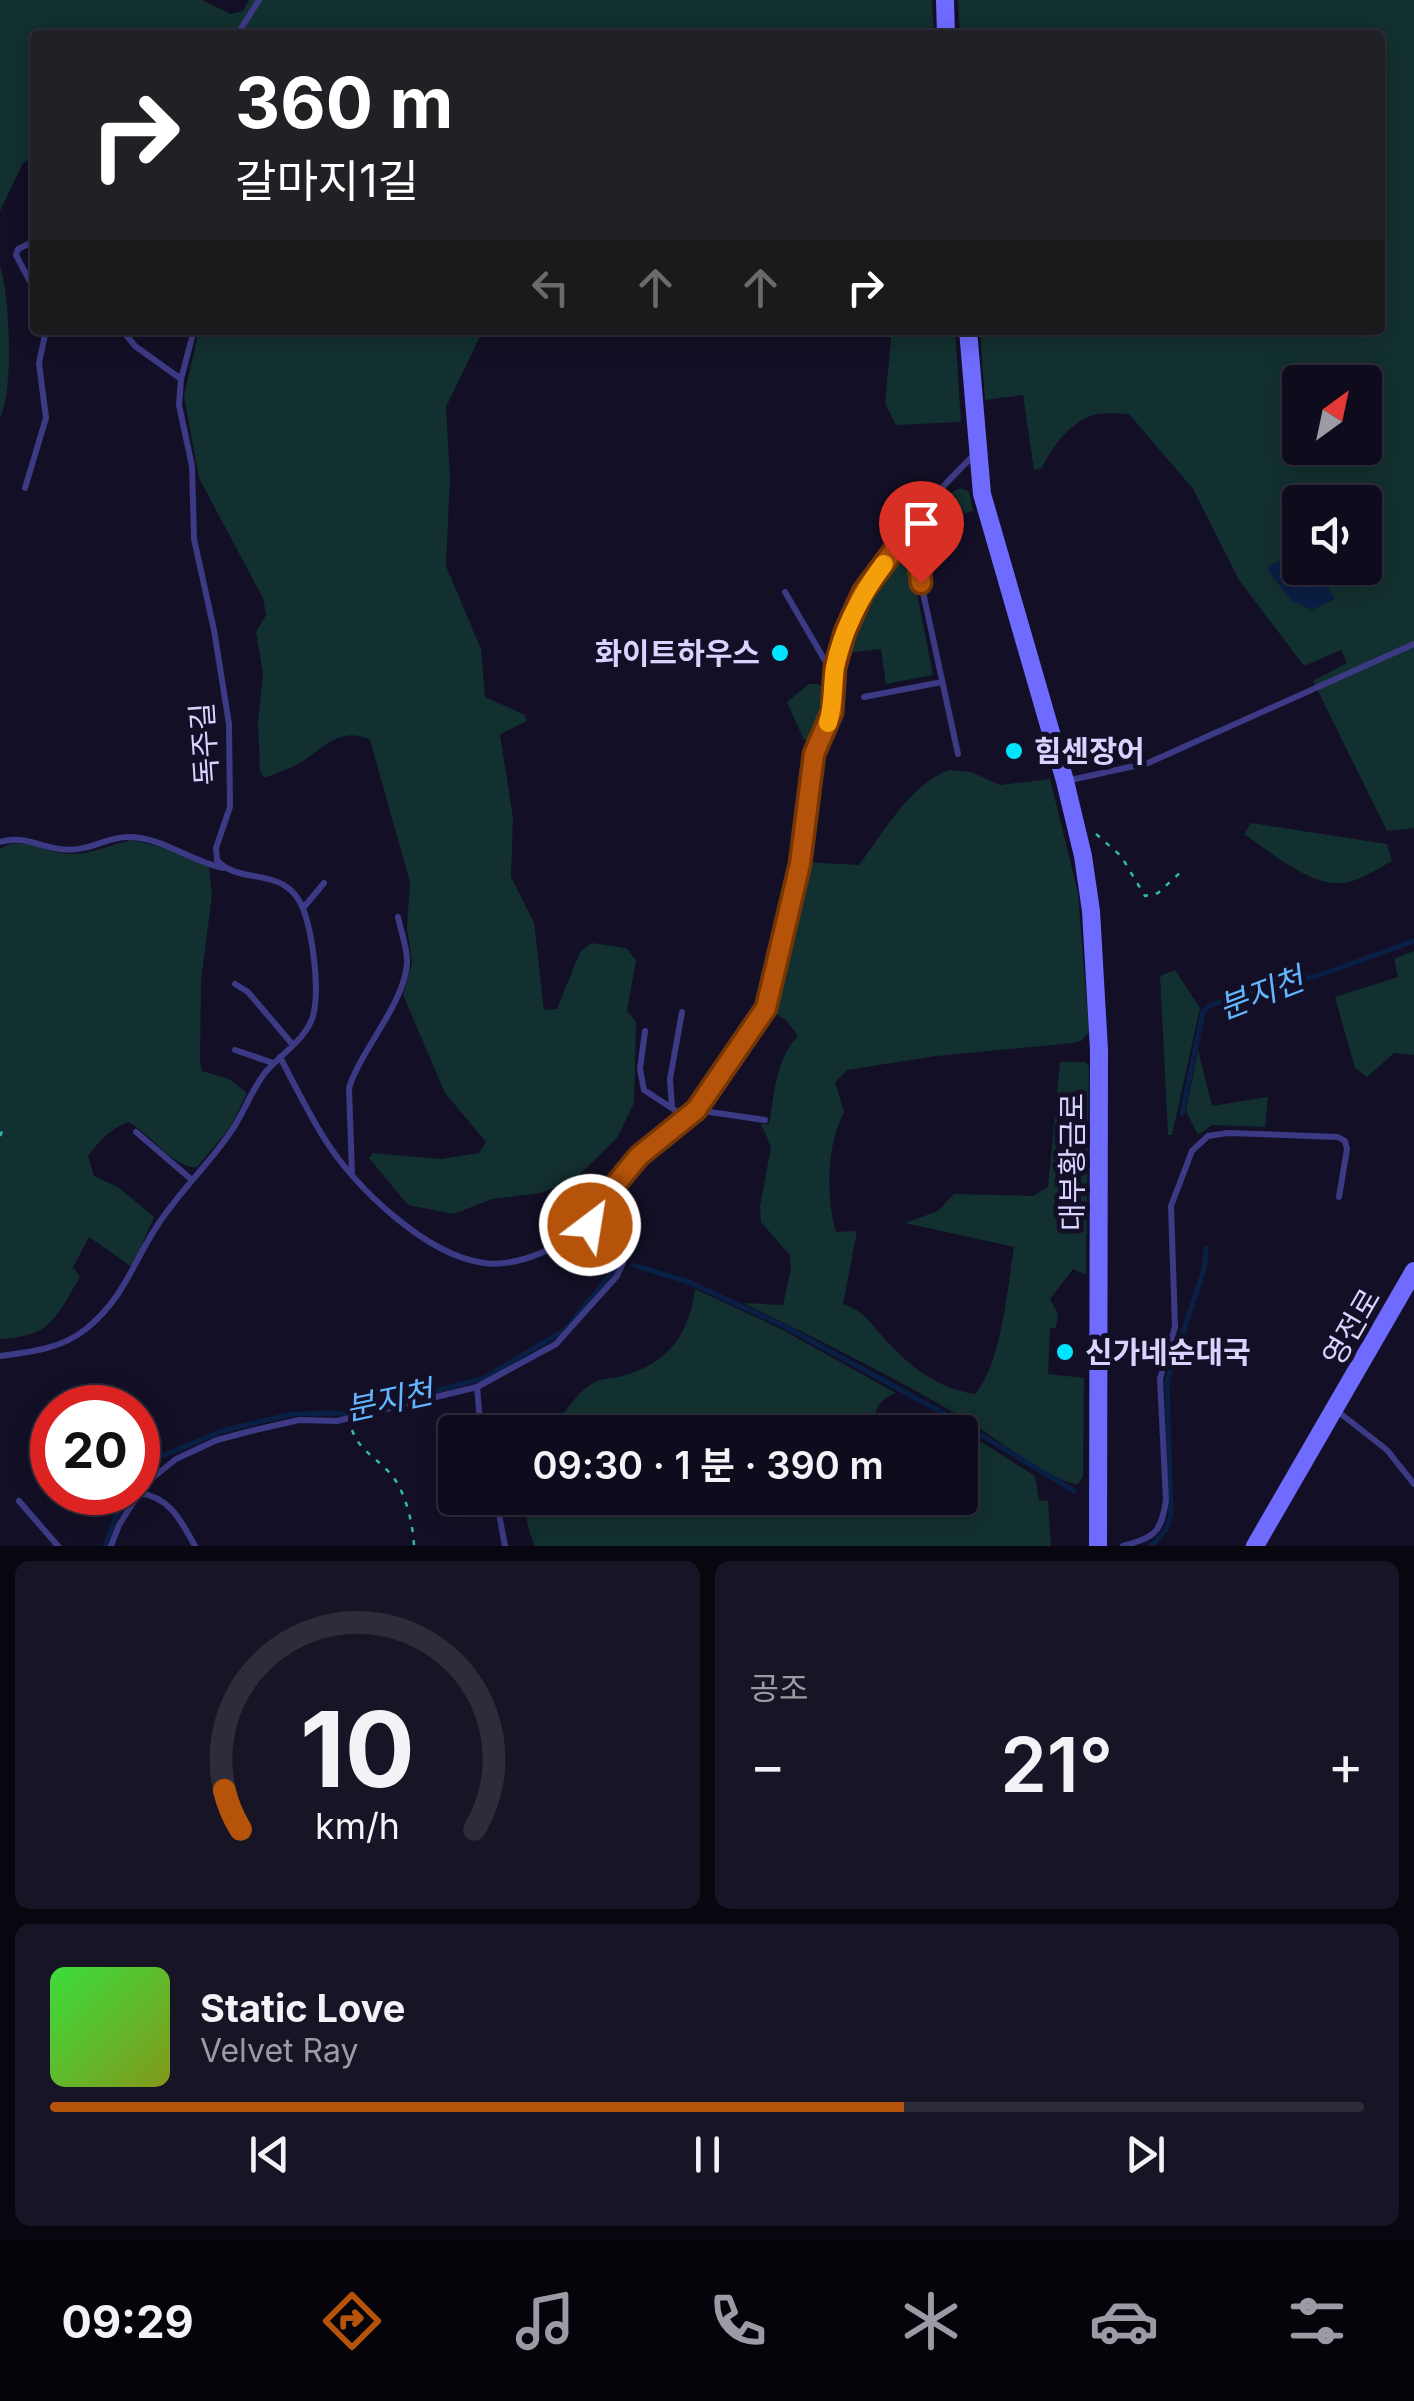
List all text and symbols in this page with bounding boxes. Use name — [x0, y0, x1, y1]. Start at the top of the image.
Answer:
text: 360 m — [235, 60, 453, 145]
icon: right — [70, 70, 200, 200]
text: 갈마지1길 — [235, 153, 419, 208]
icon: left — [523, 260, 578, 315]
icon: ahead — [628, 260, 683, 315]
icon: ahead — [733, 260, 788, 315]
icon: right — [838, 260, 893, 315]
north arrow — [1282, 365, 1382, 465]
map controls — [1282, 365, 1382, 585]
pin — [879, 481, 964, 584]
button: sound — [1282, 485, 1382, 585]
icon: arrive — [894, 496, 949, 551]
place label: 화이트하우스 — [594, 635, 760, 671]
marker: 화이트하우스 — [769, 642, 791, 664]
street label: 독주길 — [183, 701, 225, 787]
place label: 힘센장어 — [1034, 733, 1144, 769]
marker: 힘센장어 — [1003, 740, 1025, 762]
water label: 분지천 — [1213, 958, 1313, 1027]
street label: 대부황금로 — [1054, 1093, 1090, 1231]
position arrow — [538, 1173, 642, 1277]
street label: 영전로 — [1315, 1282, 1387, 1372]
place label: 신가네순대국 — [1085, 1334, 1251, 1370]
marker: 신가네순대국 — [1054, 1341, 1076, 1363]
water label: 분지천 — [342, 1371, 440, 1428]
speed limit sign: 20 — [30, 1385, 160, 1515]
text: 09:30 · 1 분 · 390 m — [532, 1442, 884, 1488]
text: 공조 — [750, 1669, 808, 1708]
text: 10 — [300, 1686, 415, 1812]
text: 21° — [1000, 1719, 1113, 1810]
text: − — [750, 1732, 786, 1798]
text: + — [1328, 1732, 1364, 1798]
text: km/h — [315, 1804, 400, 1848]
text: Static Love — [200, 1985, 405, 2031]
text: Velvet Ray — [200, 2031, 358, 2070]
icon: previous — [242, 2127, 297, 2182]
icon: pause — [680, 2127, 735, 2182]
icon: next — [1118, 2127, 1173, 2182]
icon: directions — [317, 2286, 387, 2356]
icon: music — [510, 2286, 580, 2356]
icon: phone — [703, 2286, 773, 2356]
icon: climate — [896, 2286, 966, 2356]
icon: car — [1089, 2286, 1159, 2356]
icon: filters — [1282, 2286, 1352, 2356]
text: 09:29 — [62, 2294, 194, 2349]

